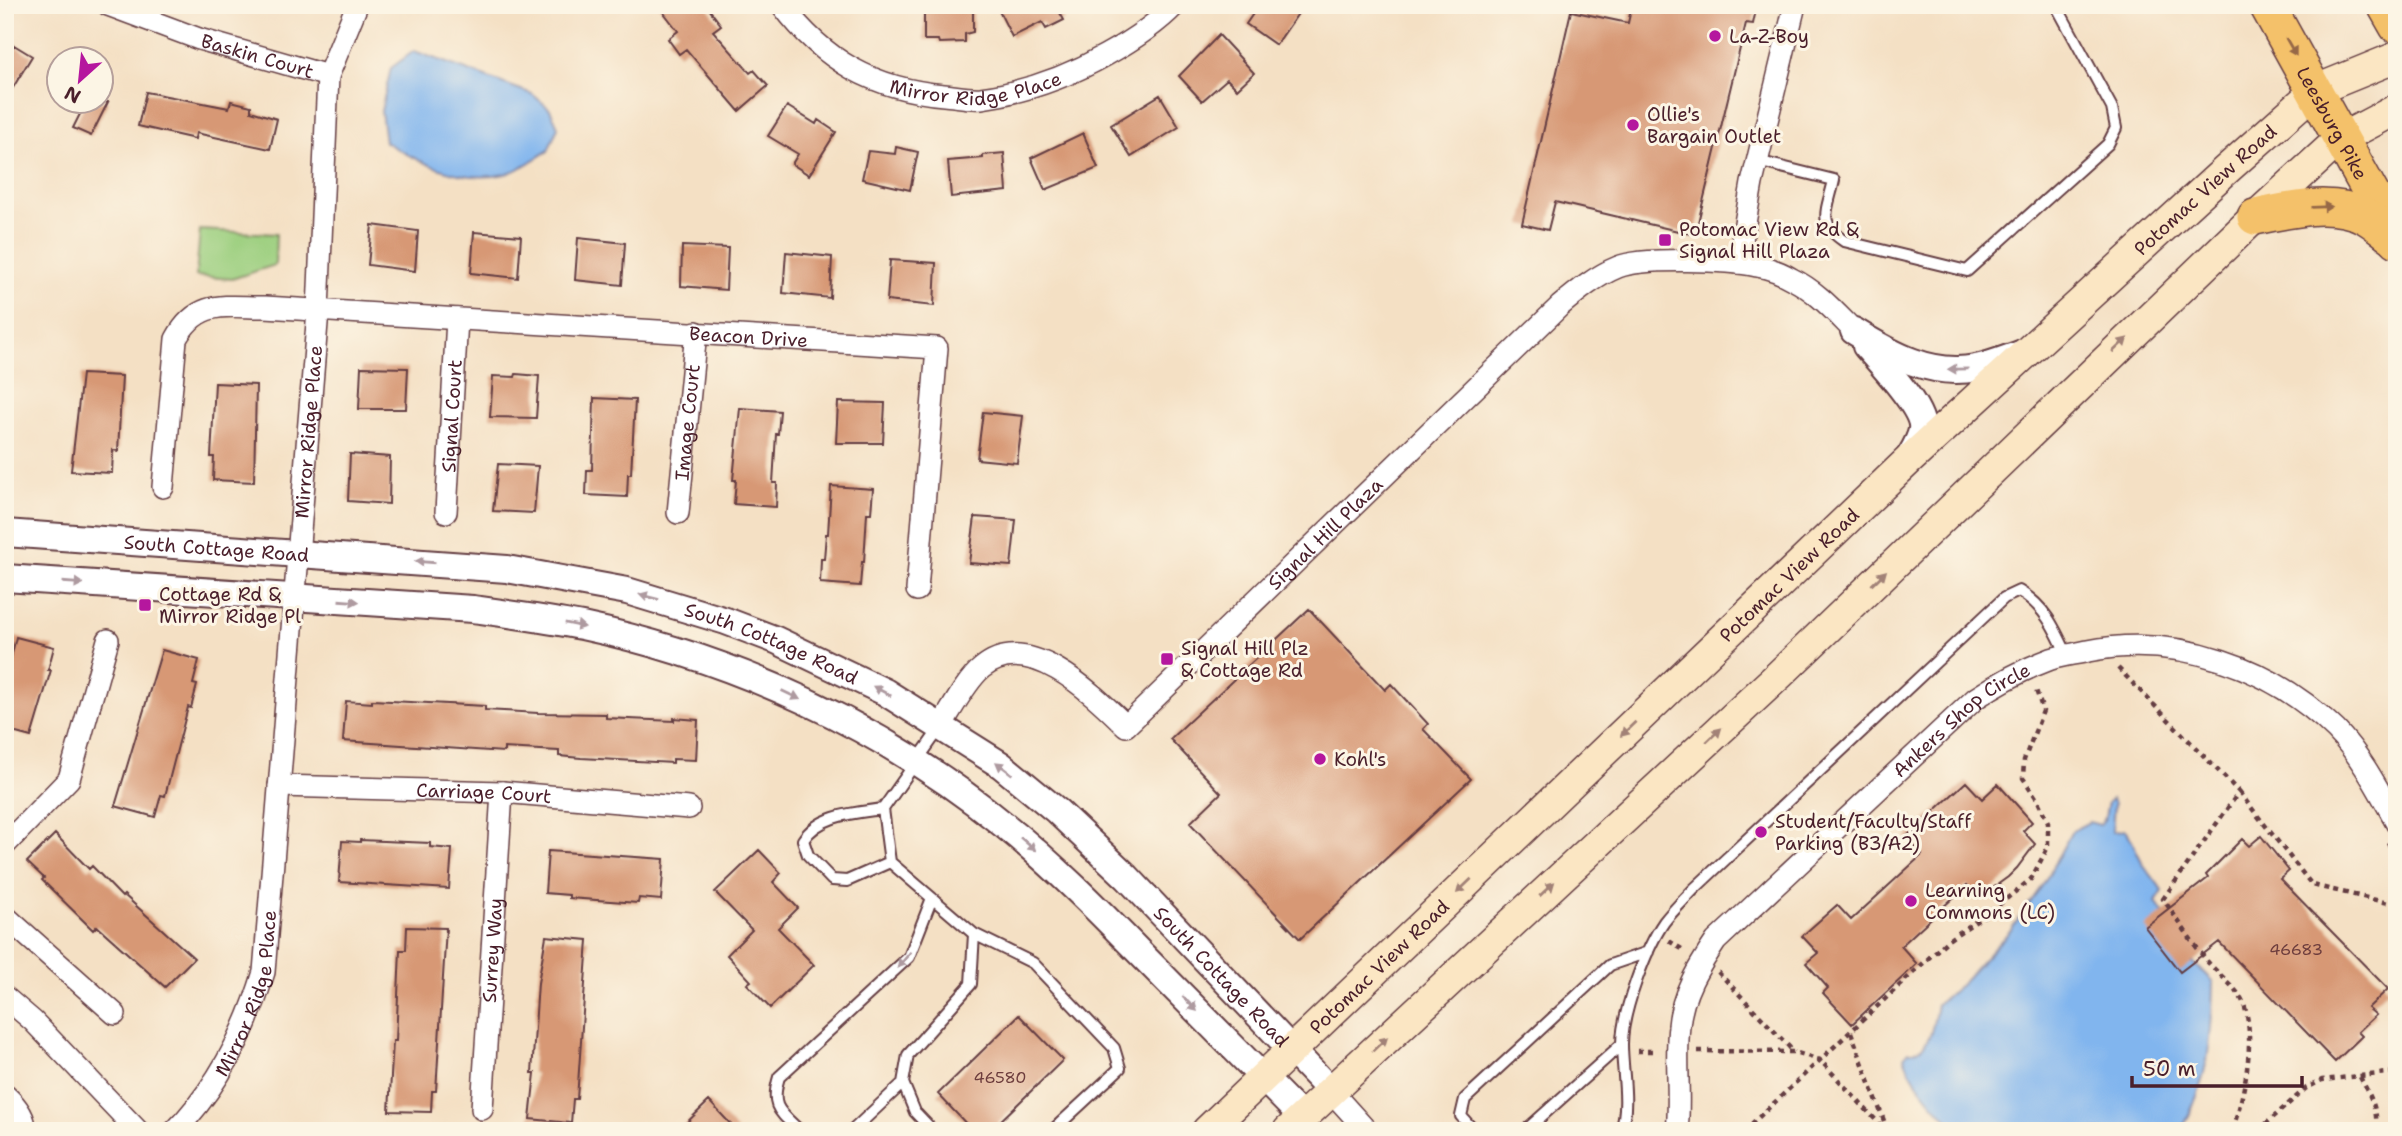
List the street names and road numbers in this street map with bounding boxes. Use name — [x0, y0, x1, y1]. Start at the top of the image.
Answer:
street label: Baskin Court — [198, 28, 317, 84]
street label: Leesburg Pike — [2291, 62, 2373, 184]
street label: Mirror Ridge Place — [887, 66, 1065, 111]
street label: Potomac View Road — [2129, 119, 2282, 261]
street label: Beacon Drive — [688, 321, 809, 353]
street label: Mirror Ridge Place — [289, 344, 328, 520]
street label: Signal Court — [436, 359, 468, 473]
street label: Image Court — [669, 363, 706, 482]
street label: Signal Hill Plaza — [1262, 472, 1388, 595]
street label: Potomac View Road — [1714, 502, 1865, 648]
street label: South Cottage Road — [123, 530, 310, 568]
street label: South Cottage Road — [682, 597, 862, 690]
street label: Ankers Shop Circle — [1887, 657, 2034, 783]
street label: Carriage Court — [416, 778, 553, 809]
street label: Potomac View Road — [1304, 894, 1455, 1040]
street label: Surrey Way — [477, 897, 508, 1004]
street label: South Cottage Road — [1148, 901, 1294, 1053]
street label: Mirror Ridge Place — [209, 909, 282, 1081]

